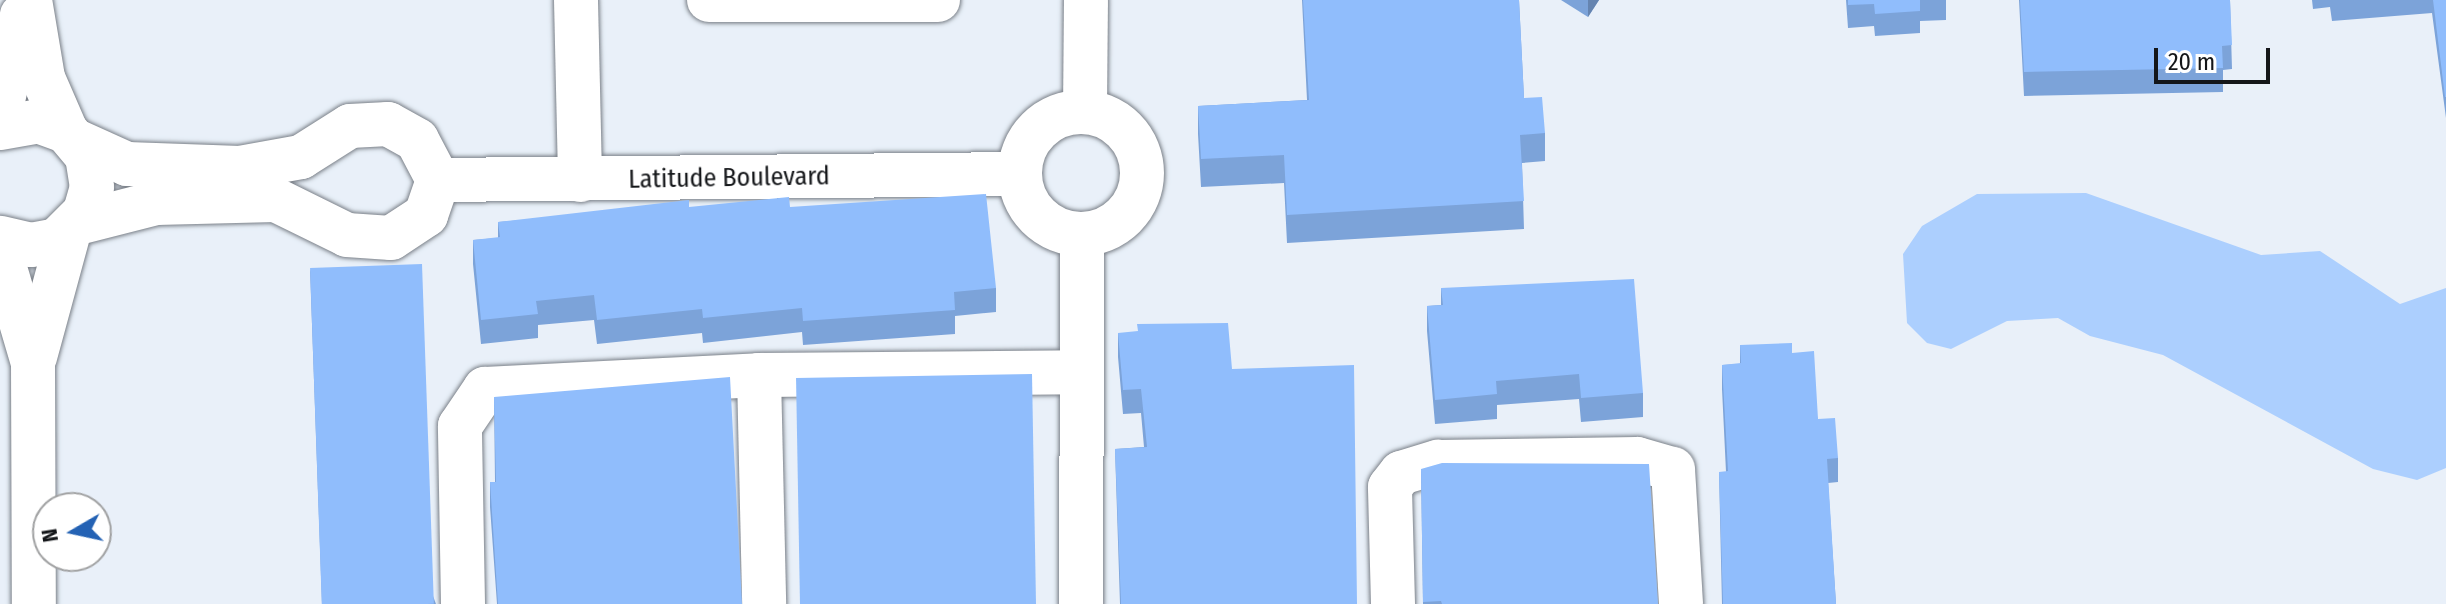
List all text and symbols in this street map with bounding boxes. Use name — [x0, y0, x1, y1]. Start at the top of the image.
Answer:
scale bar — [2158, 32, 2274, 82]
text: 20 m — [2168, 48, 2215, 76]
street label: Latitude Boulevard — [628, 161, 830, 195]
north arrow — [32, 492, 112, 572]
text: N — [35, 527, 64, 544]

